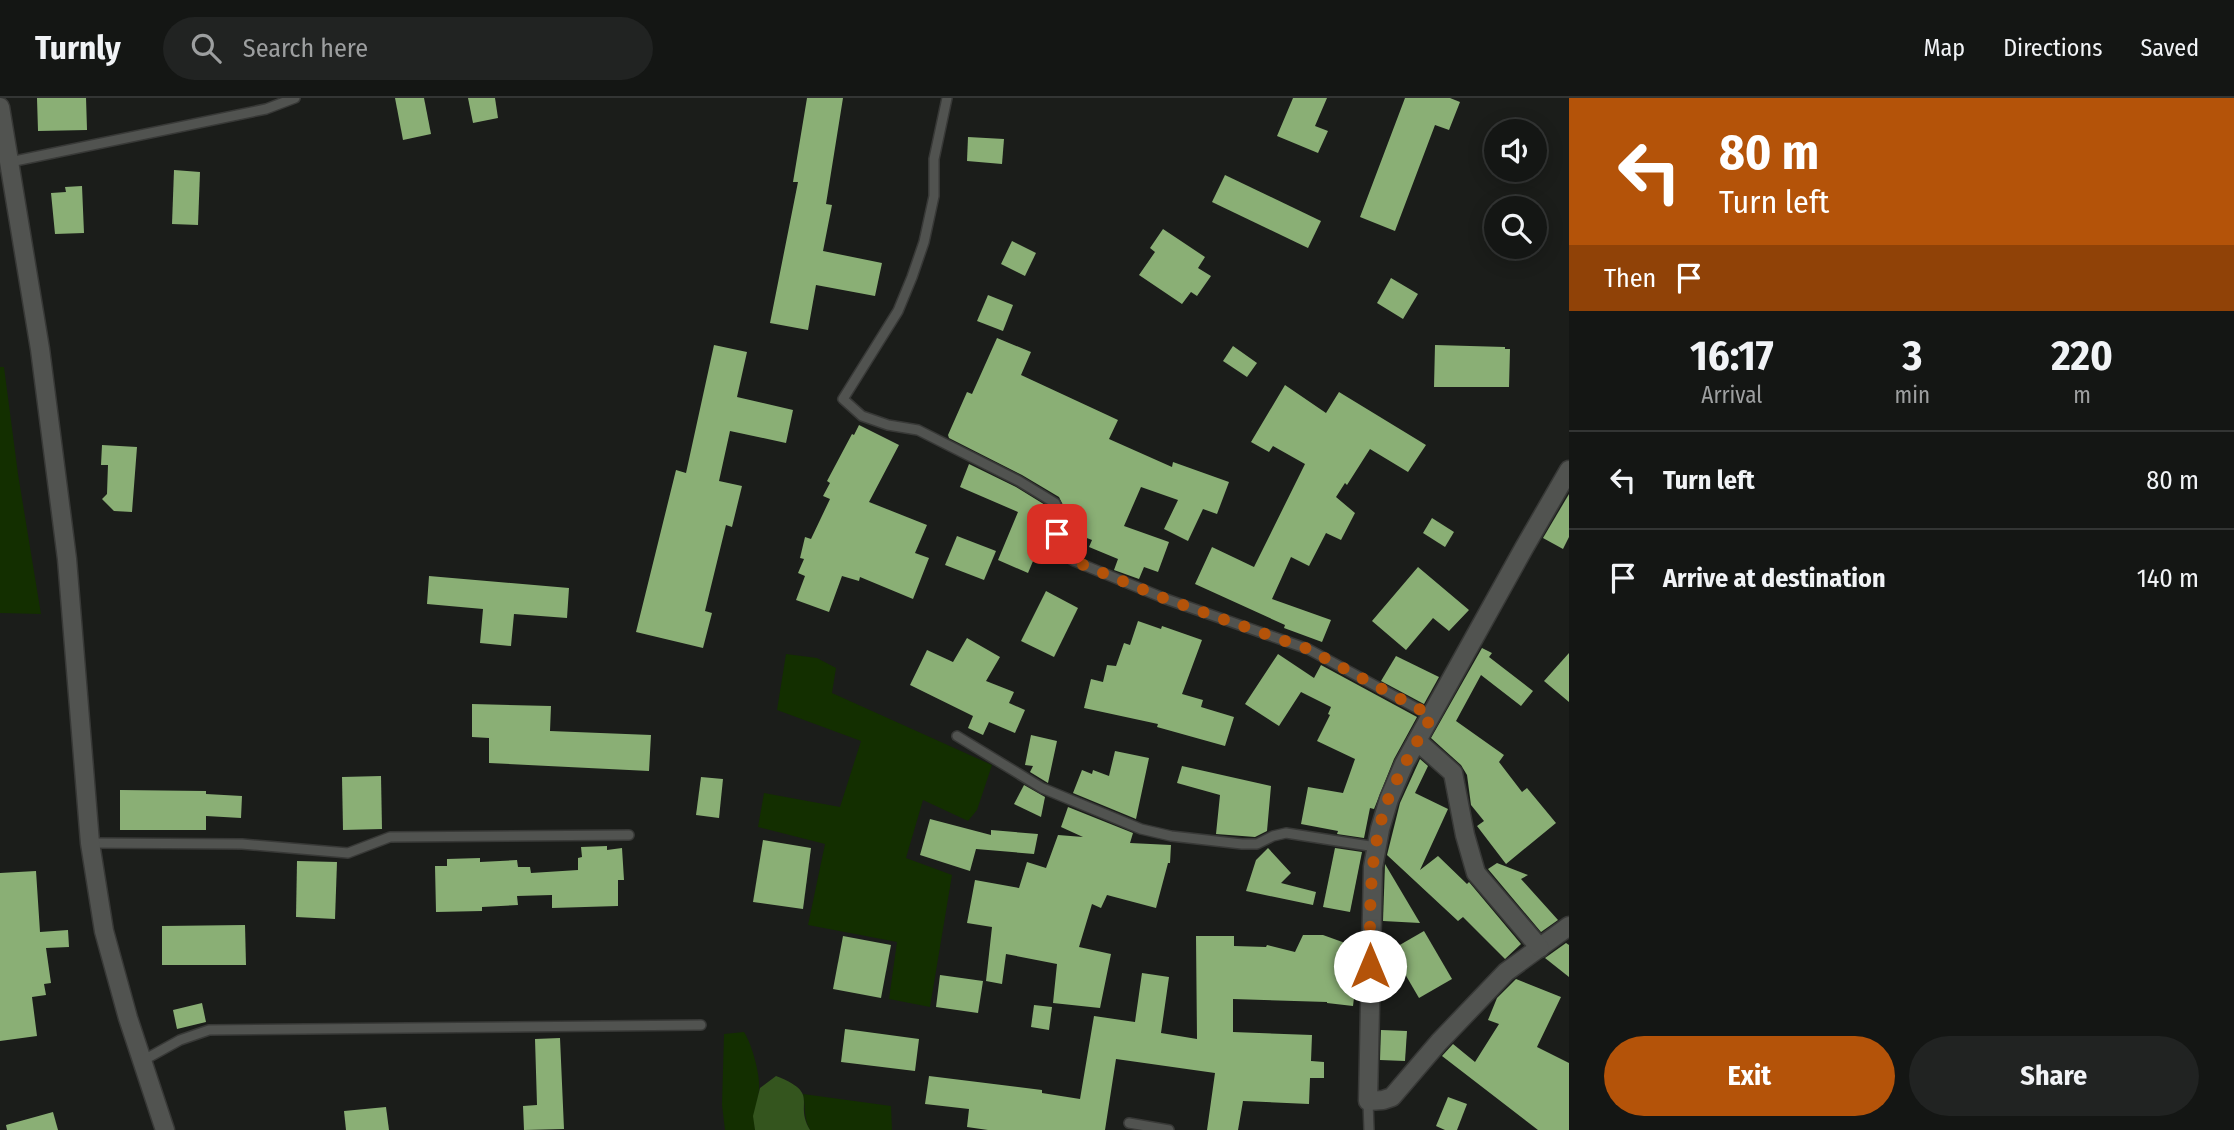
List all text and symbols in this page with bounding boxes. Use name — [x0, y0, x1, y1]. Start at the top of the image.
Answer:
search box — [163, 17, 653, 80]
text: Turnly — [35, 28, 121, 68]
icon: search — [187, 29, 225, 67]
text: Search here — [243, 33, 368, 64]
text: Map — [1924, 34, 1965, 62]
text: Directions — [2003, 34, 2102, 62]
text: Saved — [2140, 34, 2199, 62]
map controls — [1484, 119, 1547, 259]
button: sound — [1484, 119, 1547, 182]
text: 80 m — [1719, 123, 1819, 182]
icon: left — [1604, 126, 1695, 217]
text: Turn left — [1719, 183, 1829, 221]
button: search — [1484, 196, 1547, 259]
icon: arrive — [1670, 259, 1708, 297]
text: Then — [1604, 263, 1656, 294]
text: 16:17 — [1690, 331, 1774, 381]
text: 3 — [1902, 331, 1922, 381]
text: 220 — [2051, 331, 2113, 381]
text: Arrival — [1701, 381, 1762, 409]
text: min — [1895, 381, 1930, 409]
text: m — [2073, 381, 2091, 409]
icon: left — [1604, 461, 1642, 499]
text: Turn left — [1663, 465, 1755, 496]
text: 80 m — [2146, 465, 2199, 496]
pin — [1027, 504, 1087, 564]
icon: arrive — [1038, 515, 1076, 553]
icon: arrive — [1604, 559, 1642, 597]
text: Arrive at destination — [1663, 563, 1886, 594]
text: 140 m — [2137, 563, 2199, 594]
position arrow — [1333, 929, 1407, 1003]
button: Exit — [1604, 1036, 1895, 1116]
button: Share — [1909, 1036, 2199, 1116]

